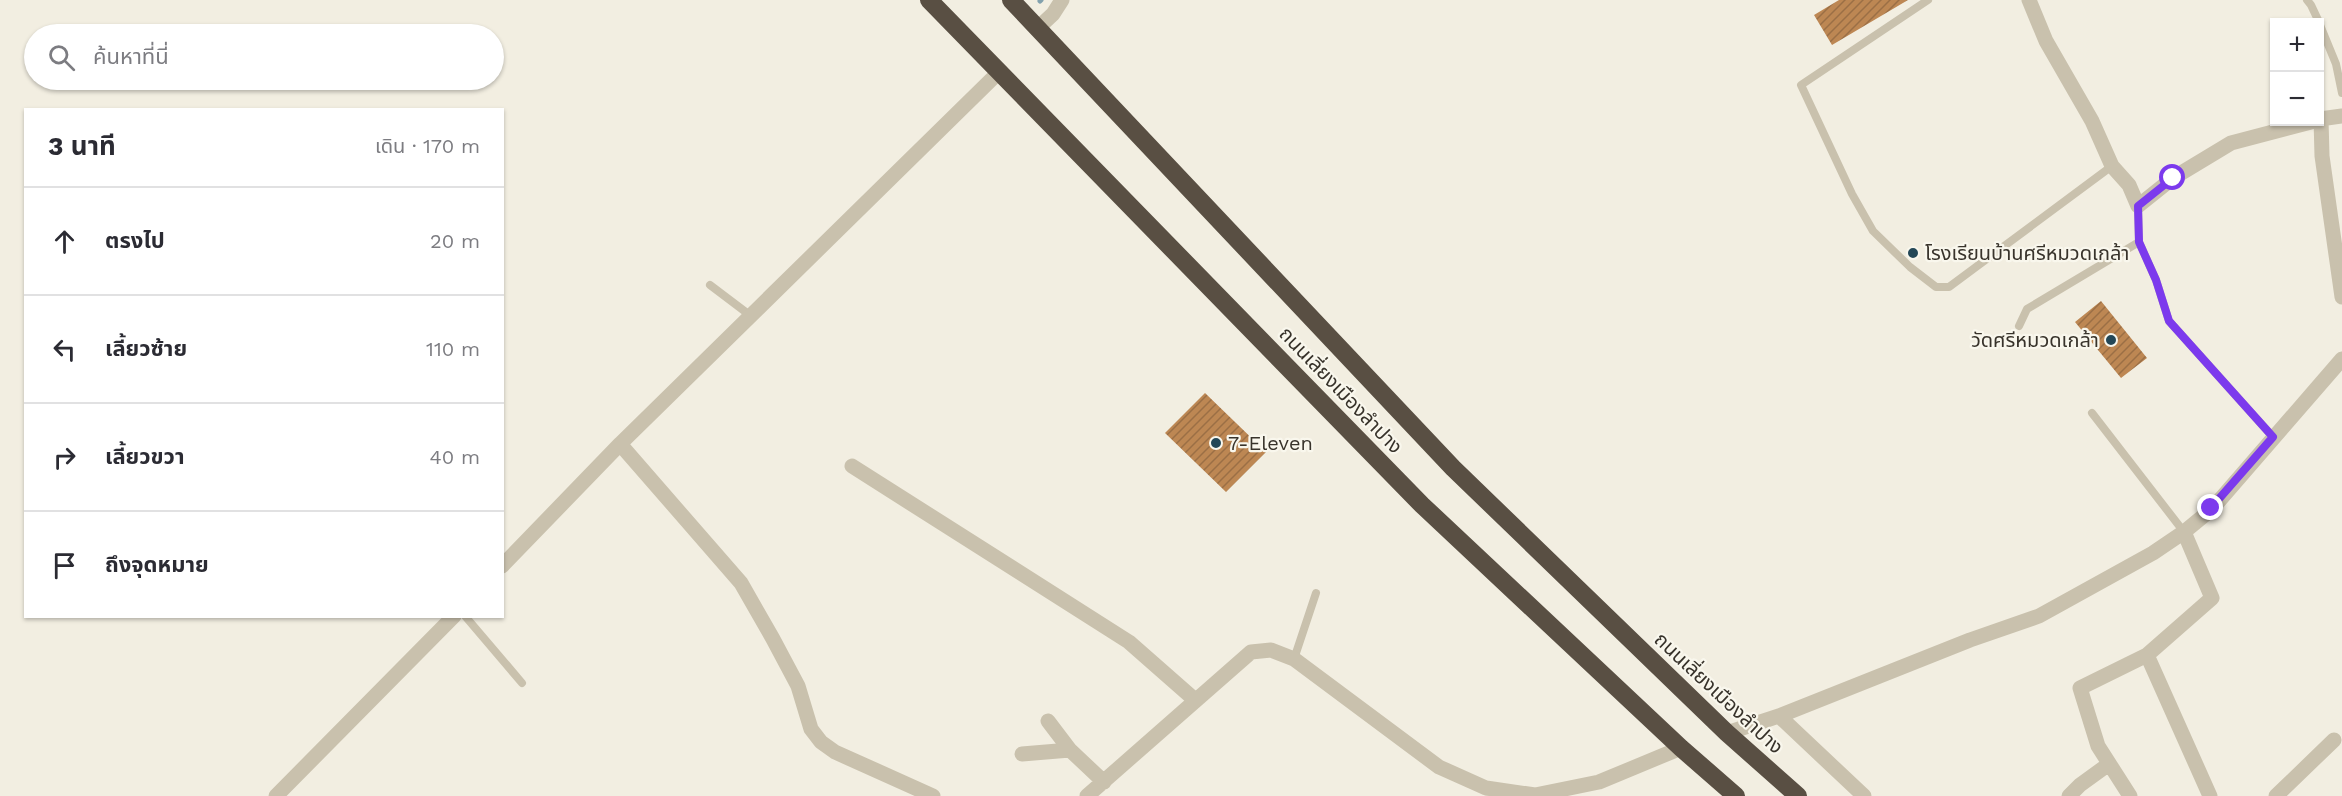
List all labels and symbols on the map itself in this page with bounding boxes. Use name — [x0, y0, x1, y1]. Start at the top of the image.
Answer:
route start — [2159, 164, 2185, 190]
place label: โรงเรียนบ้านศรีหมวดเกล้า — [1925, 241, 2129, 265]
marker: โรงเรียนบ้านศรีหมวดเกล้า — [1906, 246, 1920, 260]
street label: ถนนเลี่ยงเมืองลำปาง — [1274, 320, 1409, 458]
place label: วัดศรีหมวดเกล้า — [1971, 328, 2099, 352]
marker: วัดศรีหมวดเกล้า — [2104, 333, 2118, 347]
place label: 7-Eleven — [1228, 431, 1313, 455]
marker: 7-Eleven — [1209, 436, 1223, 450]
route end — [2197, 494, 2223, 520]
street label: ถนนเลี่ยงเมืองลำปาง — [1650, 626, 1790, 759]

